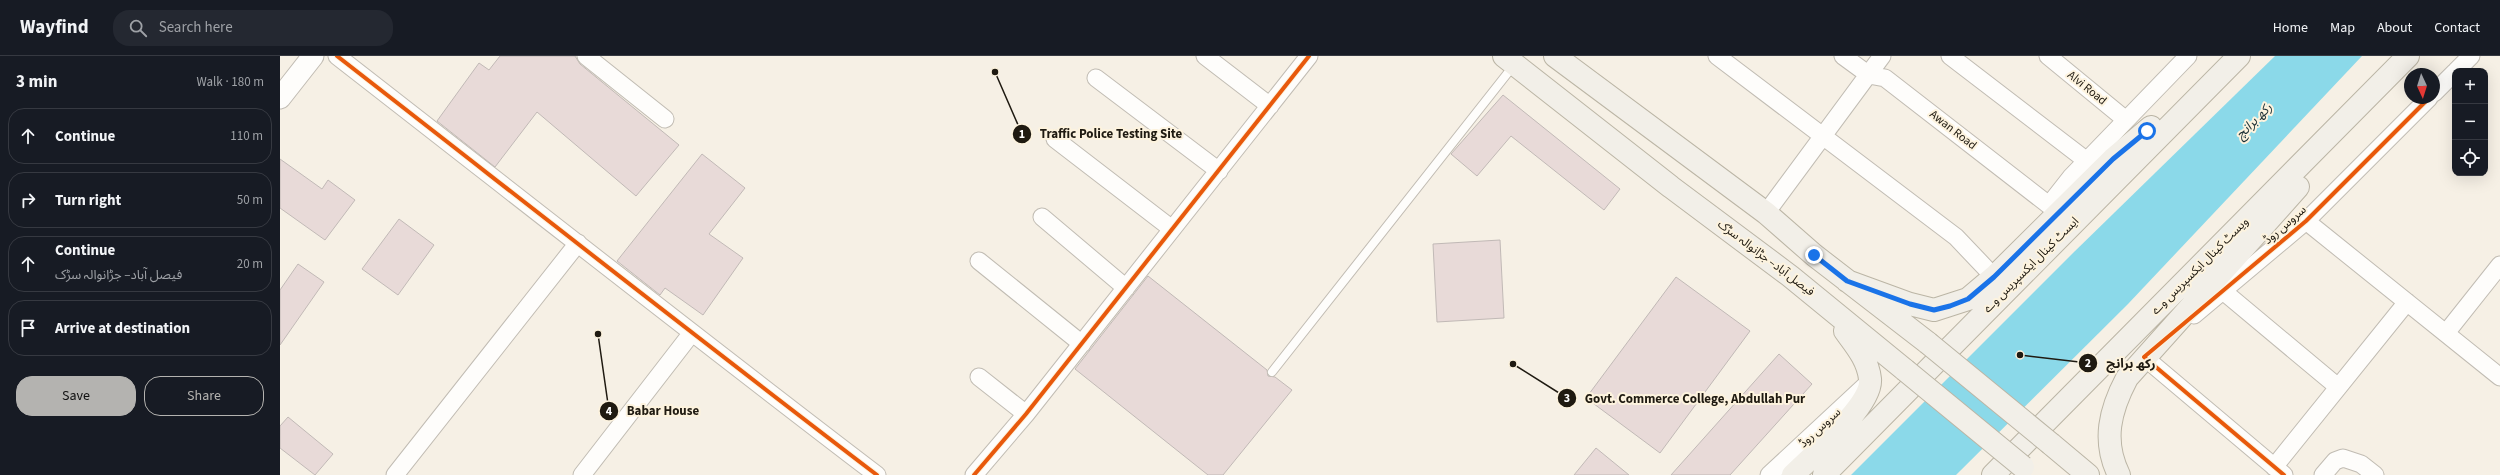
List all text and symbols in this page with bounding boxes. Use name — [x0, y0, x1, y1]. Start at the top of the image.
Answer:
search box — [113, 10, 393, 46]
text: Wayfind — [20, 14, 89, 41]
icon: search — [127, 17, 149, 39]
text: Search here — [159, 17, 233, 38]
text: Home — [2273, 18, 2308, 38]
text: Map — [2330, 18, 2355, 38]
text: About — [2377, 18, 2412, 38]
text: Contact — [2434, 18, 2480, 38]
street label: Alvi Road — [2064, 67, 2110, 109]
north arrow — [2404, 68, 2440, 104]
map controls — [2452, 68, 2488, 176]
button: + — [2452, 68, 2488, 104]
text: 3 min — [16, 70, 57, 94]
text: Walk · 180 m — [196, 73, 264, 91]
water label: رکھ برانچ — [2231, 99, 2277, 144]
button: − — [2452, 104, 2488, 140]
street label: Awan Road — [1926, 106, 1980, 154]
callout: Traffic Police Testing Site — [1012, 121, 1190, 146]
route start — [2138, 122, 2156, 140]
icon: ahead — [17, 125, 39, 147]
text: Traffic Police Testing Site — [1040, 125, 1183, 143]
text: Continue — [55, 126, 115, 147]
text: 1 — [1019, 126, 1025, 143]
text: 110 m — [230, 127, 263, 145]
button: locate — [2452, 140, 2488, 176]
icon: right — [17, 189, 39, 211]
text: Turn right — [55, 190, 121, 211]
text: 50 m — [237, 191, 263, 209]
street label: سروس روڈ — [2260, 202, 2310, 248]
street label: ایسٹ کینال ایکسپریس وے — [1979, 213, 2083, 317]
street label: ویسٹ کینال ایکسپریس وے — [2147, 213, 2253, 319]
street label: فیصل آباد– جڑانوالہ سڑک — [1714, 216, 1818, 300]
text: Continue — [55, 240, 115, 261]
route end — [1805, 246, 1823, 264]
icon: ahead — [17, 253, 39, 275]
text: 20 m — [237, 255, 263, 273]
text: فیصل آباد– جڑانوالہ سڑک — [55, 266, 182, 284]
icon: arrive — [17, 317, 39, 339]
text: Arrive at destination — [55, 318, 190, 339]
callout: رکھ برانچ — [2078, 351, 2164, 376]
text: 2 — [2085, 355, 2091, 372]
text: رکھ برانچ — [2106, 355, 2156, 373]
button: Save — [16, 376, 136, 416]
button: Share — [144, 376, 264, 416]
callout: Govt. Commerce College, Abdullah Pur — [1557, 385, 1814, 410]
text: 3 — [1564, 390, 1570, 407]
text: Govt. Commerce College, Abdullah Pur — [1585, 390, 1806, 408]
callout: Babar House — [599, 398, 708, 423]
text: Babar House — [627, 402, 700, 420]
text: 4 — [606, 403, 613, 420]
street label: سروس روڈ — [1795, 404, 1845, 452]

